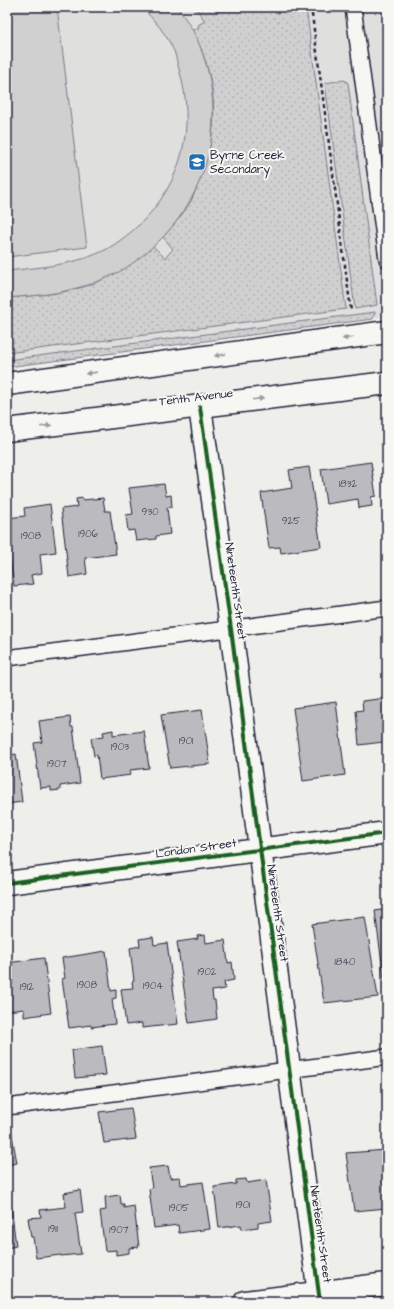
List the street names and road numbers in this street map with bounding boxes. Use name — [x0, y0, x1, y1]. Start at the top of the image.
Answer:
street label: Tenth Avenue — [158, 384, 235, 410]
street label: Nineteenth Street — [220, 541, 251, 641]
street label: London Street — [154, 834, 238, 863]
street label: Nineteenth Street — [262, 863, 293, 963]
street label: Nineteenth Street — [305, 1184, 336, 1284]

